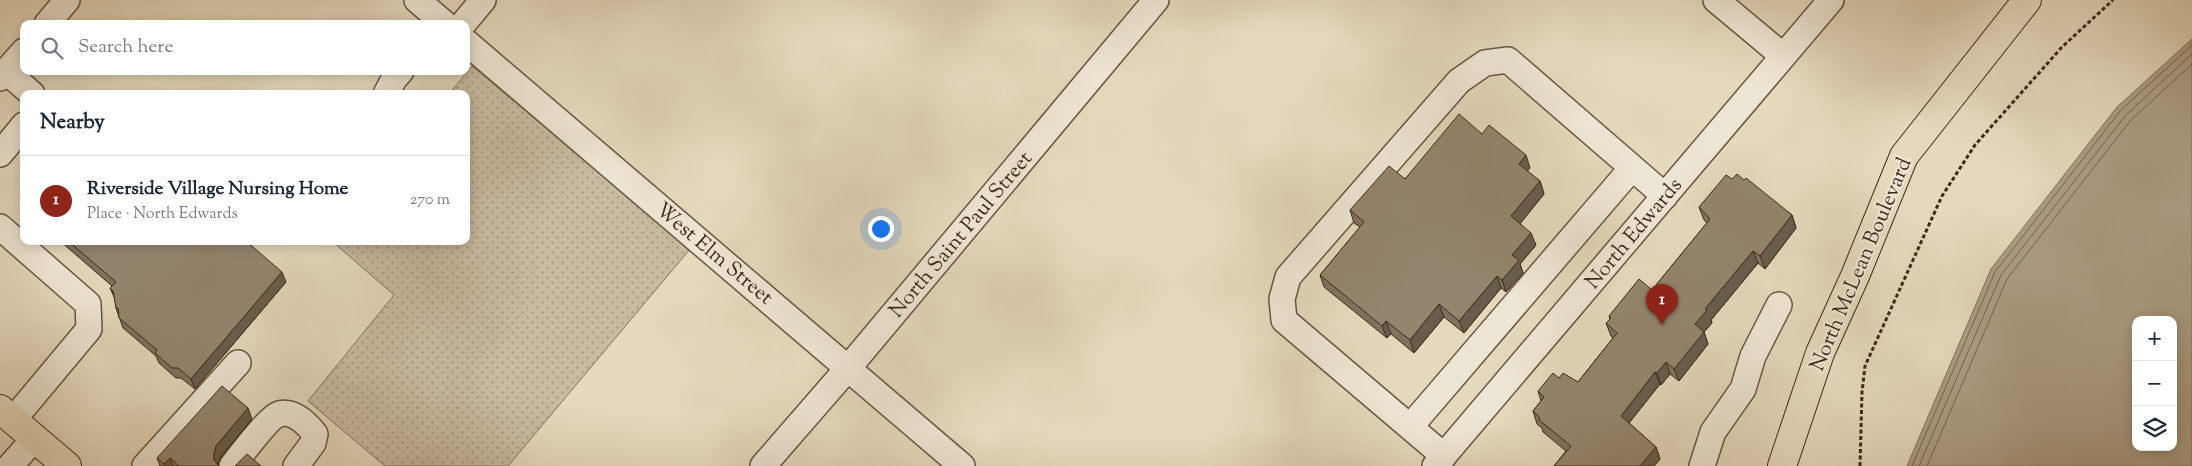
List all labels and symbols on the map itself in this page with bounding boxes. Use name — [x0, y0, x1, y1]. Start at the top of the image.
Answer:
street label: North Saint Paul Street — [883, 145, 1040, 325]
street label: North McLean Boulevard — [1803, 153, 1921, 376]
street label: North Edwards — [1579, 172, 1690, 296]
street label: West Elm Street — [648, 196, 779, 313]
your location — [868, 216, 894, 242]
pin: 1 — [1646, 284, 1678, 325]

